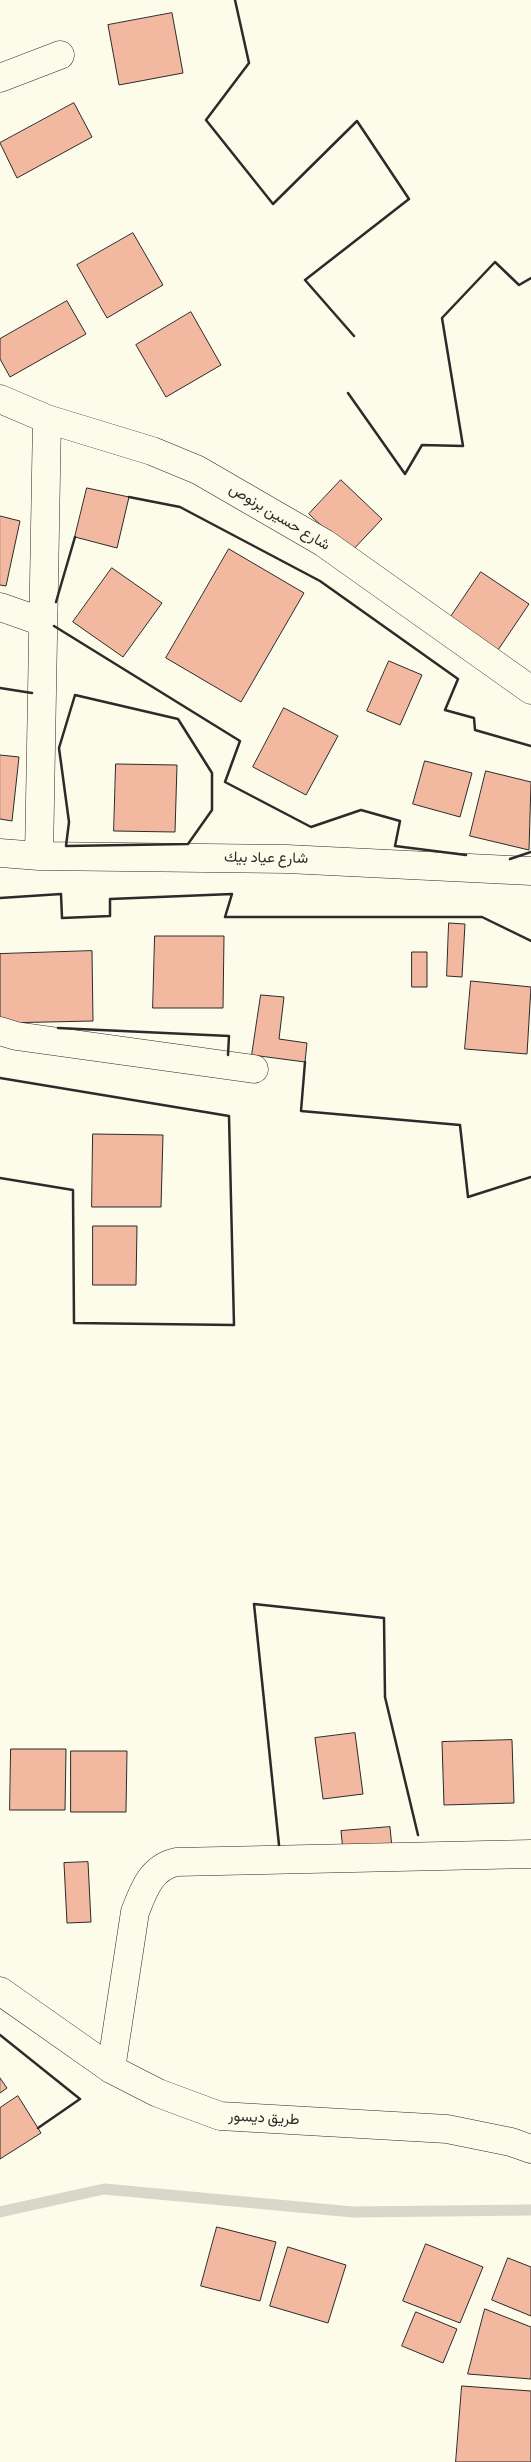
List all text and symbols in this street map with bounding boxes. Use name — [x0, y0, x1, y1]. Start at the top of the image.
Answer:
street label: شارع حسين برنوص — [225, 481, 333, 555]
street label: شارع عياد بيك — [224, 849, 308, 869]
street label: طريق ديسور — [228, 2108, 300, 2130]

